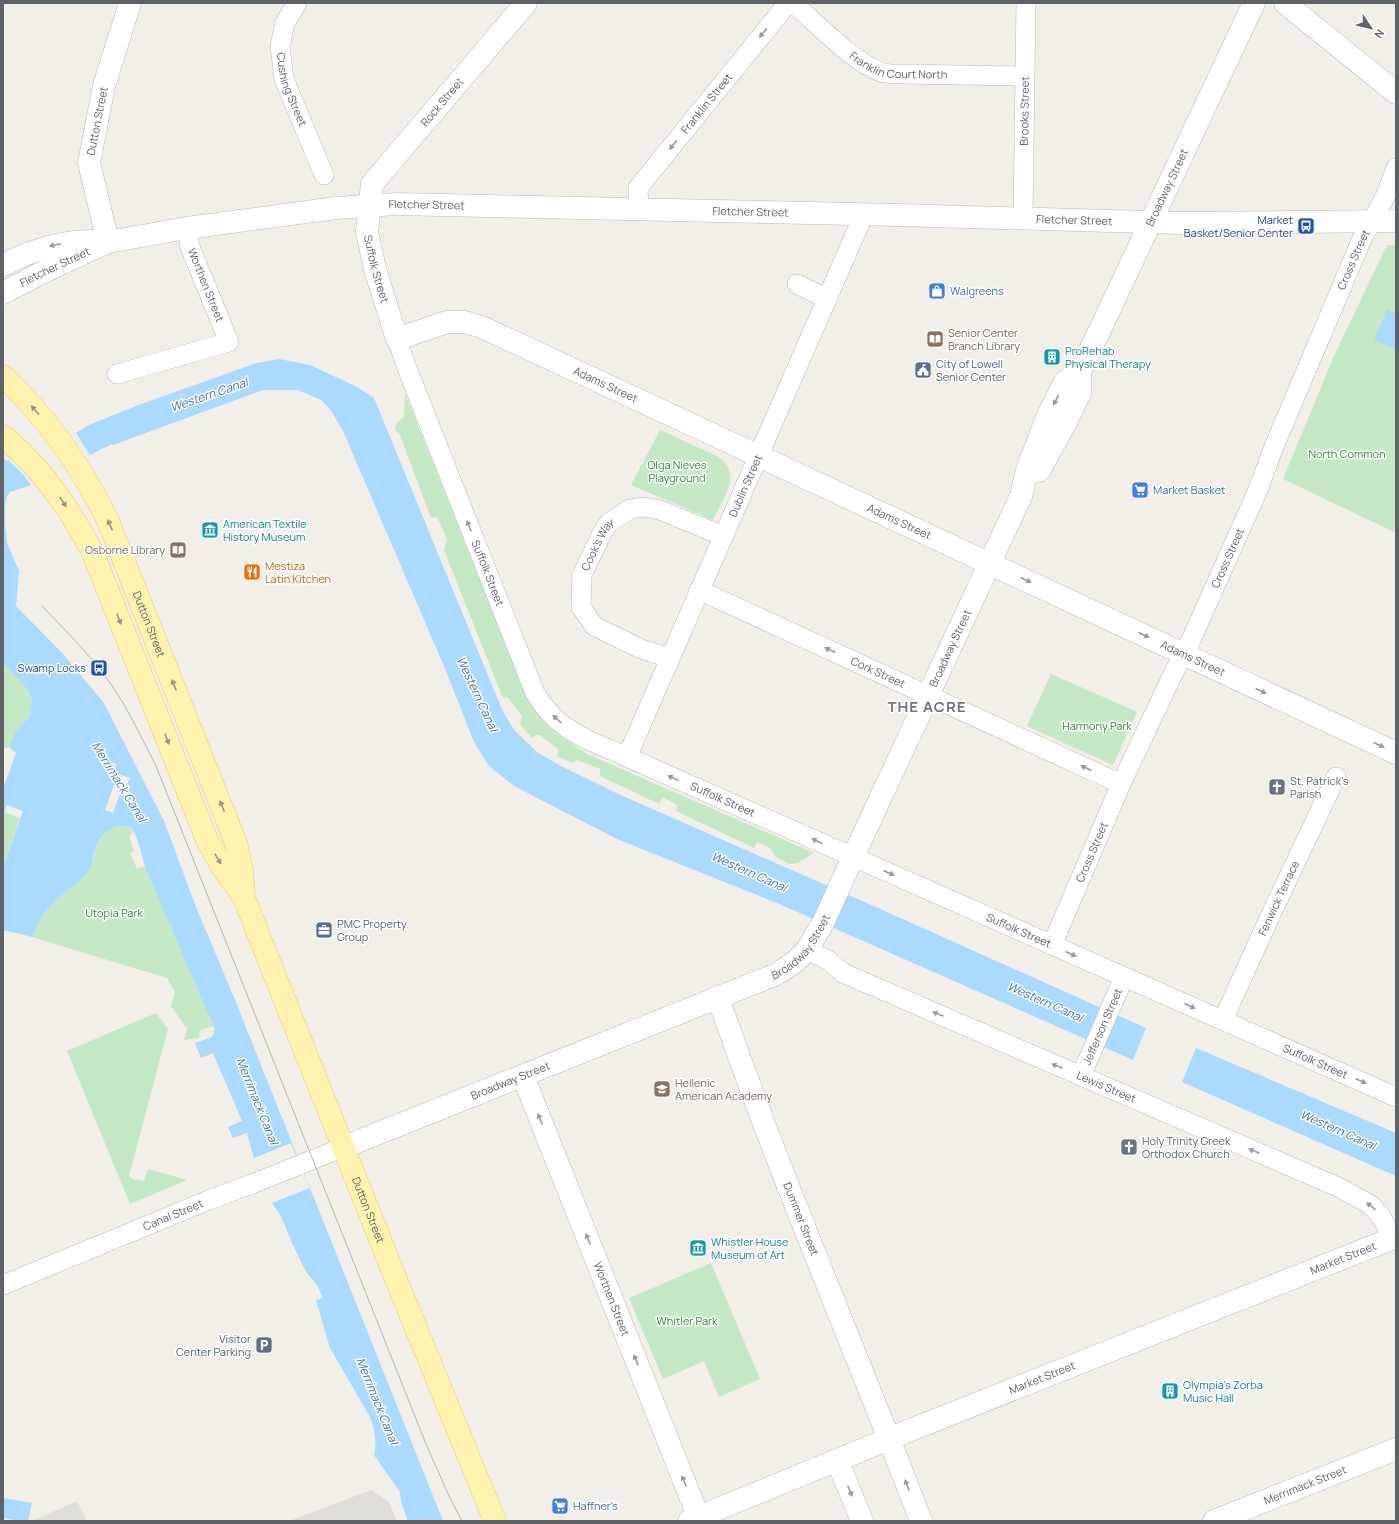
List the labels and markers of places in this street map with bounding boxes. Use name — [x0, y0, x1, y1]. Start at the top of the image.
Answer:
place label: Market Basket/Senior Center — [1184, 212, 1293, 240]
bus stop icon: Market Basket/Senior Center — [1296, 216, 1316, 236]
shop icon: Walgreens — [927, 281, 947, 301]
place label: Walgreens — [950, 283, 1004, 298]
place label: Senior Center Branch Library — [948, 325, 1020, 353]
library icon: Senior Center Branch Library — [925, 329, 945, 349]
place label: ProRehab Physical Therapy — [1065, 343, 1151, 371]
building icon: ProRehab Physical Therapy — [1042, 347, 1062, 367]
place label: City of Lowell Senior Center — [936, 356, 1006, 384]
public building icon: City of Lowell Senior Center — [913, 360, 933, 380]
supermarket icon: Market Basket — [1130, 480, 1150, 500]
place label: Market Basket — [1153, 482, 1226, 497]
place label: American Textile History Museum — [223, 516, 307, 544]
museum icon: American Textile History Museum — [200, 520, 220, 540]
library icon: Osborne Library — [168, 540, 188, 560]
place label: Osborne Library — [85, 542, 165, 557]
place label: Mestiza Latin Kitchen — [265, 558, 331, 586]
restaurant icon: Mestiza Latin Kitchen — [242, 562, 262, 582]
bus stop icon: Swamp Locks — [89, 658, 109, 678]
place label: Swamp Locks — [18, 660, 86, 675]
place label: St. Patrick's Parish — [1290, 773, 1349, 801]
church icon: St. Patrick's Parish — [1267, 777, 1287, 797]
place label: PMC Property Group — [337, 916, 407, 944]
office icon: PMC Property Group — [314, 920, 334, 940]
place label: Hellenic American Academy — [675, 1075, 772, 1103]
school or university icon: Hellenic American Academy — [652, 1079, 672, 1099]
place label: Holy Trinity Greek Orthodox Church — [1142, 1133, 1231, 1161]
church icon: Holy Trinity Greek Orthodox Church — [1119, 1137, 1139, 1157]
place label: Whistler House Museum of Art — [711, 1234, 789, 1262]
museum icon: Whistler House Museum of Art — [688, 1238, 708, 1258]
place label: Visitor Center Parking — [176, 1331, 251, 1359]
parking icon: Visitor Center Parking — [254, 1335, 274, 1355]
place label: Olympia's Zorba Music Hall — [1183, 1377, 1263, 1405]
building icon: Olympia's Zorba Music Hall — [1160, 1381, 1180, 1401]
supermarket icon: Haffner's — [550, 1496, 570, 1516]
place label: Haffner's — [573, 1498, 618, 1513]

